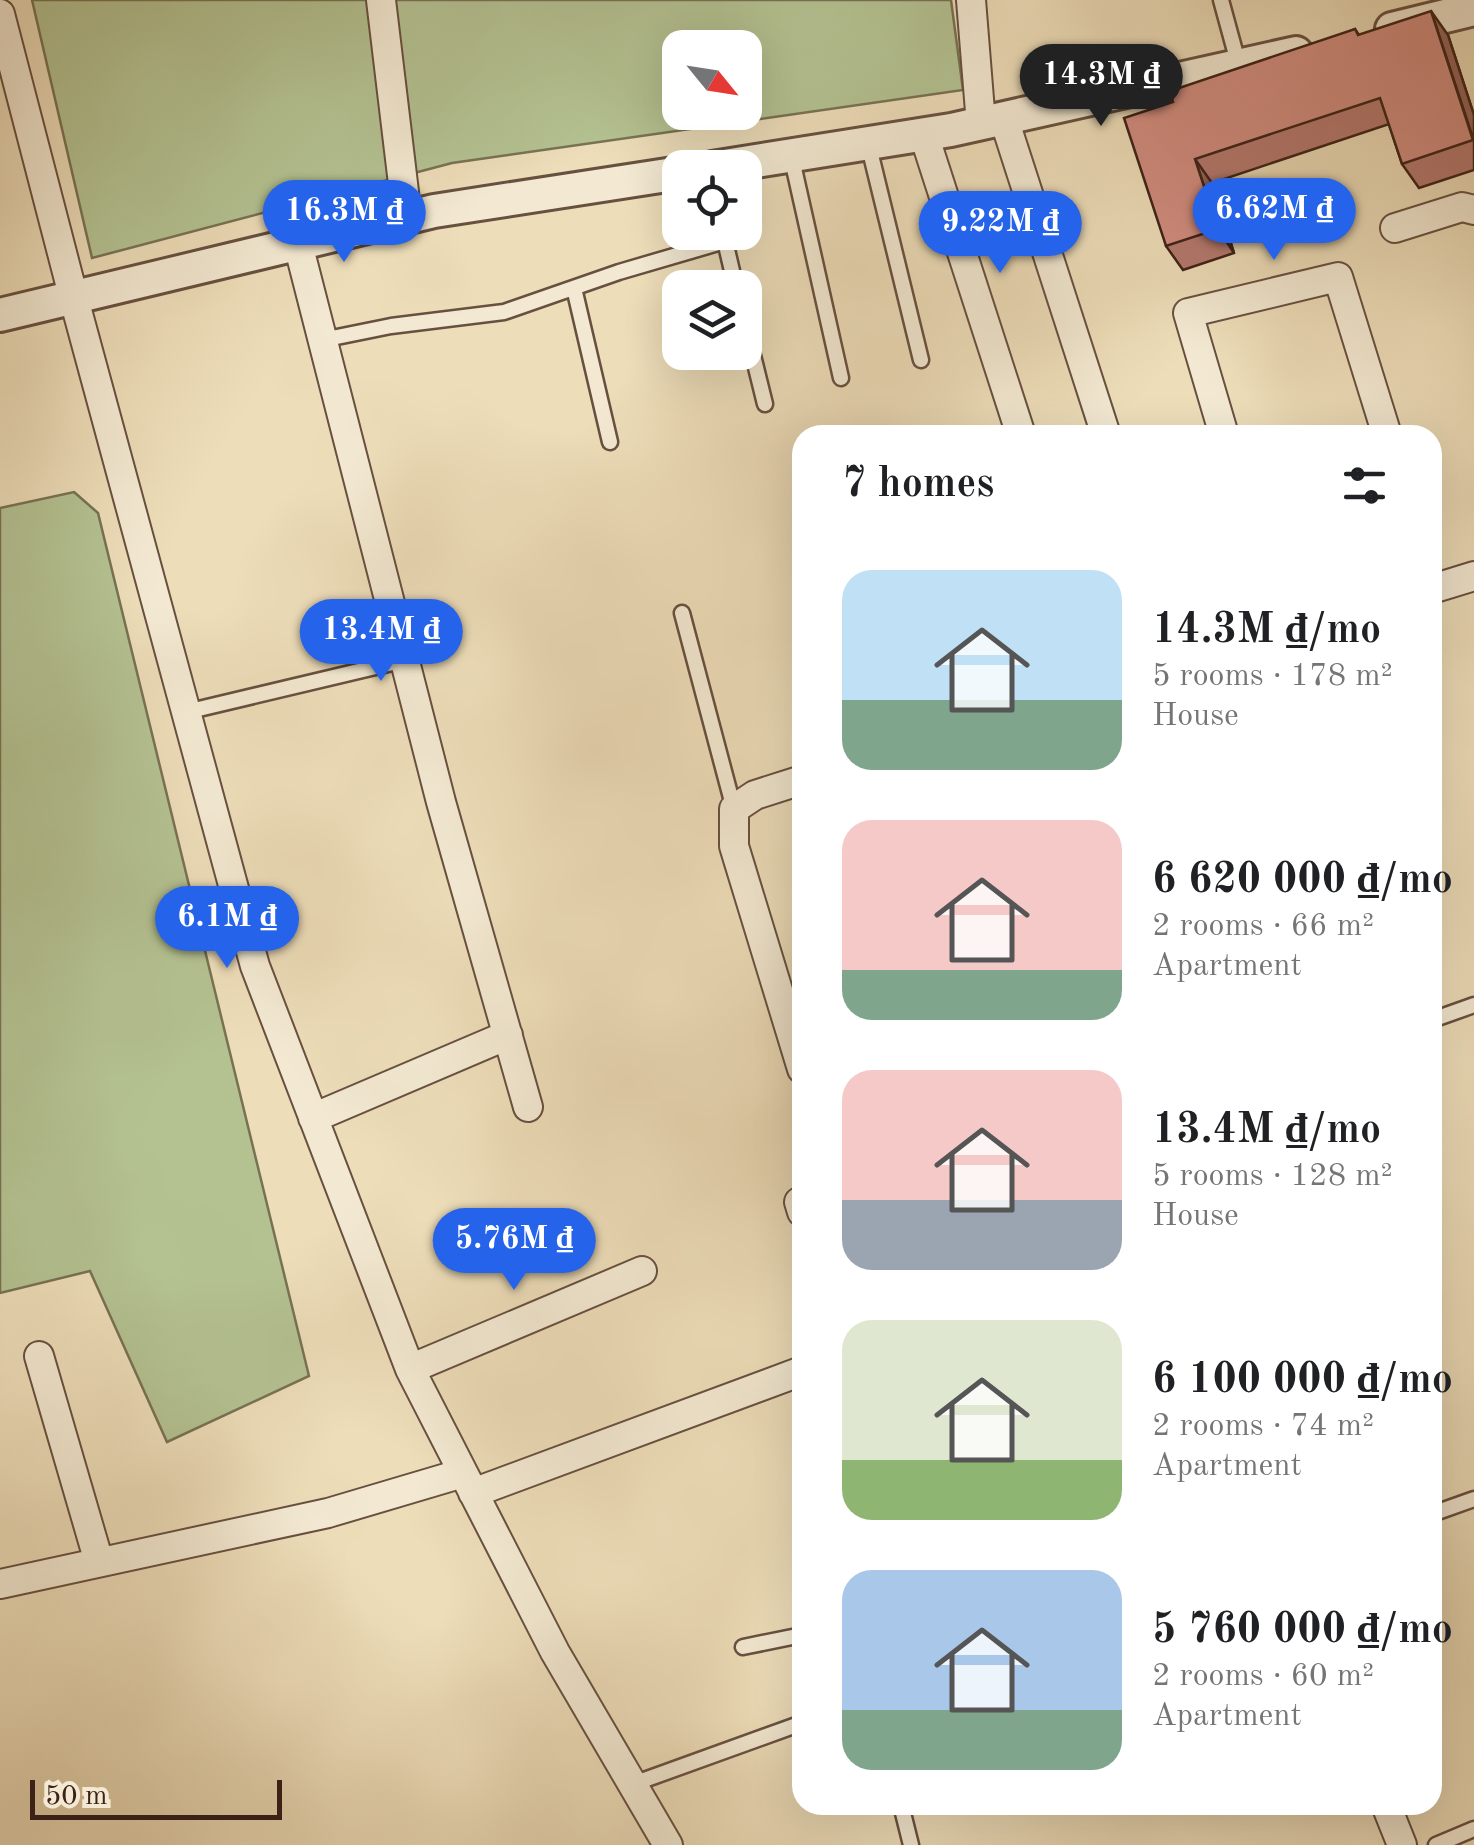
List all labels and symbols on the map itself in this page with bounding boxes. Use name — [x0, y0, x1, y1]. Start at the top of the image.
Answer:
north arrow — [662, 30, 762, 130]
pin: 14.3M ₫ — [1009, 44, 1193, 129]
pin: 6.62M ₫ — [1182, 178, 1366, 263]
pin: 16.3M ₫ — [252, 180, 436, 265]
pin: 9.22M ₫ — [908, 191, 1092, 276]
pin: 13.4M ₫ — [289, 599, 473, 684]
pin: 6.1M ₫ — [146, 886, 308, 971]
pin: 5.76M ₫ — [422, 1208, 606, 1293]
scale bar — [30, 1775, 282, 1820]

